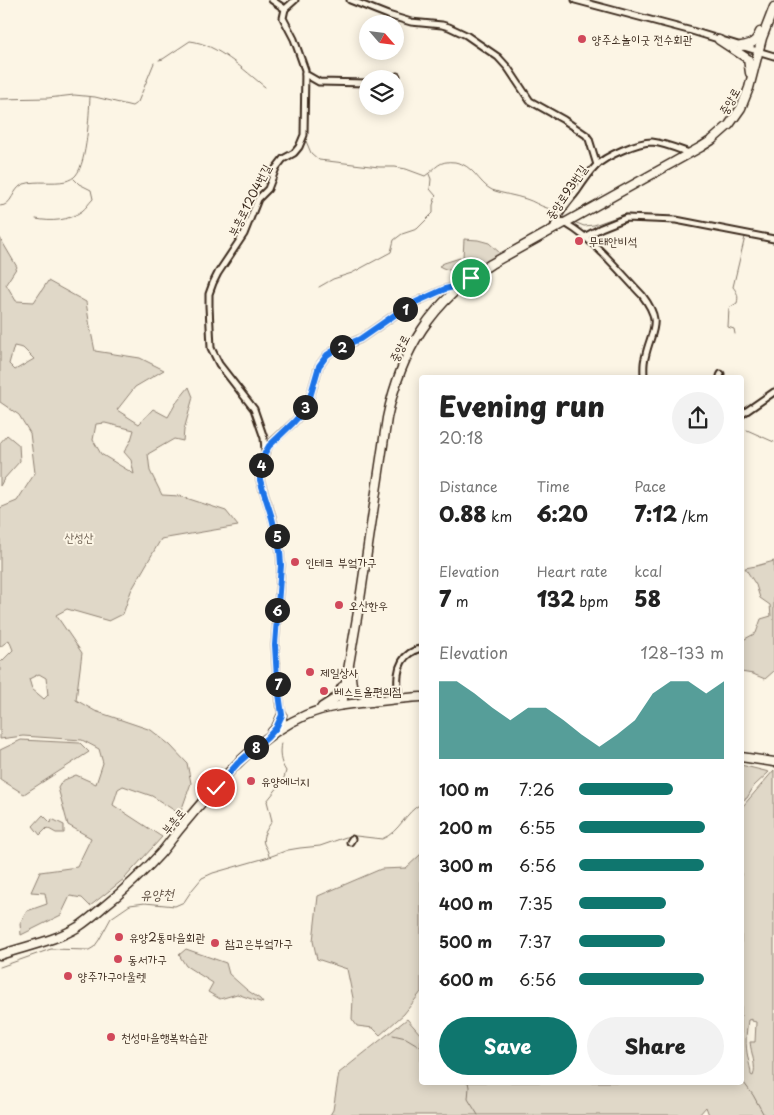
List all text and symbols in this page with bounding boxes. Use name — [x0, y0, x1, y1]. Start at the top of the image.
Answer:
north arrow — [359, 15, 404, 60]
map controls — [359, 15, 404, 115]
place label: 양주소놀이굿 전수회관 — [592, 30, 693, 48]
marker: 양주소놀이굿 전수회관 — [576, 33, 588, 45]
button: layers — [359, 70, 404, 115]
street label: 중앙로 — [714, 84, 744, 118]
street label: 부흥로1204번길 — [223, 161, 275, 239]
street label: 중앙로93번길 — [541, 161, 591, 223]
place label: 무태안비석 — [589, 232, 637, 250]
marker: 무태안비석 — [573, 235, 585, 247]
pin — [450, 257, 492, 299]
icon: arrive — [457, 264, 485, 292]
pin: 1 — [392, 296, 418, 322]
text: 1 — [402, 299, 409, 320]
street label: 중앙로 — [384, 331, 414, 365]
pin: 2 — [330, 334, 354, 360]
text: 2 — [338, 337, 347, 358]
text: Evening run — [439, 384, 605, 427]
button: share — [672, 392, 724, 444]
pin: 3 — [292, 394, 318, 420]
text: 3 — [301, 397, 310, 418]
text: 20:18 — [439, 425, 484, 449]
pin: 4 — [248, 452, 274, 478]
text: 4 — [257, 455, 266, 476]
text: Distance — [439, 476, 498, 497]
text: Time — [537, 476, 570, 497]
text: Pace — [634, 476, 666, 497]
text: 0.88 — [439, 497, 487, 529]
text: 6:20 — [537, 497, 588, 529]
text: 7:12 — [634, 497, 677, 529]
text: km — [487, 506, 512, 527]
text: /km — [677, 506, 709, 527]
pin: 5 — [264, 524, 290, 548]
text: 5 — [273, 526, 282, 547]
park label: 산성산 — [65, 528, 94, 546]
place label: 인테크 부엌가구 — [305, 553, 377, 571]
marker: 인테크 부엌가구 — [289, 556, 301, 568]
text: Elevation — [439, 561, 499, 582]
text: Heart rate — [537, 561, 607, 582]
text: kcal — [634, 561, 662, 582]
text: 7 — [439, 582, 451, 614]
text: 132 — [537, 582, 575, 614]
text: 58 — [634, 582, 661, 614]
text: m — [451, 591, 468, 612]
text: bpm — [575, 591, 609, 612]
place label: 오산한우 — [349, 596, 388, 614]
pin: 6 — [264, 598, 290, 622]
marker: 오산한우 — [333, 599, 345, 611]
text: 6 — [273, 600, 282, 621]
text: Elevation — [439, 640, 508, 664]
text: 128–133 m — [641, 640, 724, 664]
place label: 제일상사 — [320, 663, 359, 681]
marker: 제일상사 — [304, 666, 316, 678]
pin: 7 — [266, 672, 290, 696]
text: 7 — [274, 674, 283, 695]
place label: 베스트올편의점 — [334, 682, 402, 700]
marker: 베스트올편의점 — [318, 685, 330, 697]
pin: 8 — [244, 734, 268, 760]
text: 8 — [252, 737, 261, 758]
pin — [195, 767, 237, 809]
place label: 유양에너지 — [261, 772, 309, 790]
icon: check — [202, 774, 230, 802]
marker: 유양에너지 — [245, 775, 257, 787]
text: 100 m — [439, 777, 489, 801]
text: 7:26 — [519, 777, 554, 801]
street label: 부흥로 — [157, 804, 189, 838]
text: 200 m — [439, 815, 493, 839]
text: 6:55 — [519, 815, 555, 839]
text: 300 m — [439, 853, 493, 877]
text: 6:56 — [519, 853, 556, 877]
water label: 유양천 — [140, 883, 176, 905]
text: 400 m — [439, 891, 493, 915]
text: 7:35 — [519, 891, 553, 915]
place label: 유양2통마을회관 — [129, 928, 205, 946]
text: 500 m — [439, 929, 492, 953]
text: 7:37 — [519, 929, 551, 953]
marker: 유양2통마을회관 — [113, 931, 125, 943]
place label: 참고은부엌가구 — [225, 934, 293, 952]
marker: 참고은부엌가구 — [209, 937, 221, 949]
place label: 동서가구 — [128, 950, 167, 968]
marker: 동서가구 — [112, 953, 124, 965]
place label: 양주가구아울렛 — [78, 967, 146, 985]
text: 600 m — [439, 967, 493, 991]
text: 6:56 — [519, 967, 556, 991]
marker: 양주가구아울렛 — [62, 970, 74, 982]
button: Save — [439, 1017, 577, 1075]
button: Share — [587, 1017, 724, 1075]
place label: 천성마을행복학습관 — [121, 1028, 208, 1046]
marker: 천성마을행복학습관 — [105, 1031, 117, 1043]

